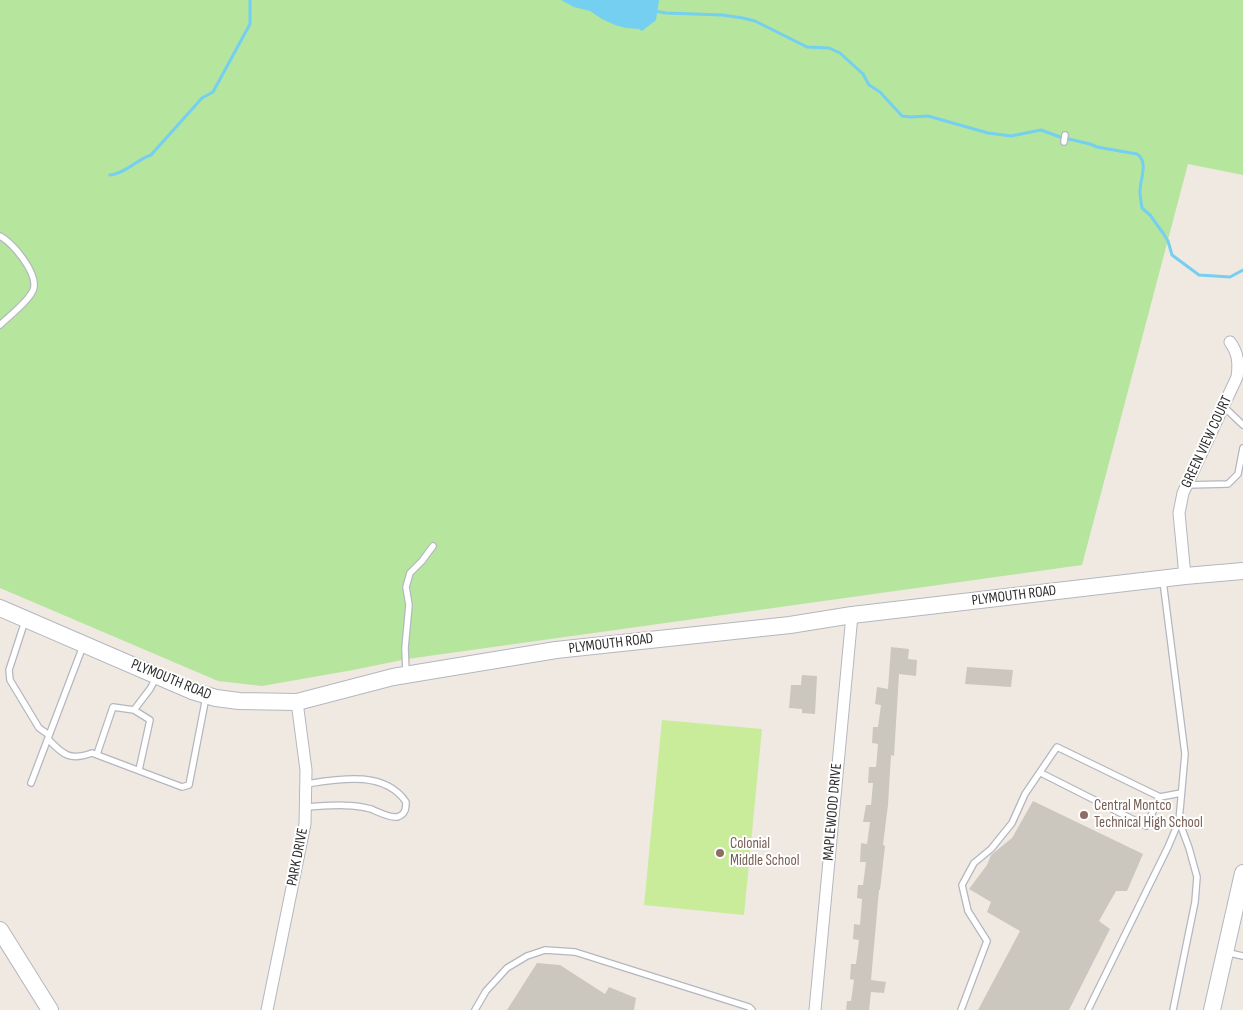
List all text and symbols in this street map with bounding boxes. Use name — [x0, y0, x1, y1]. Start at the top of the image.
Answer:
street label: GREEN VIEW COURT — [1178, 393, 1236, 491]
street label: PLYMOUTH ROAD — [971, 582, 1057, 610]
street label: PLYMOUTH ROAD — [568, 630, 654, 658]
street label: PLYMOUTH ROAD — [128, 656, 214, 704]
street label: MAPLEWOOD DRIVE — [820, 762, 846, 862]
place label: Central Montco Technical High School — [1094, 797, 1203, 832]
marker: Central Montco Technical High School — [1078, 809, 1090, 821]
street label: PARK DRIVE — [284, 826, 312, 888]
place label: Colonial Middle School — [730, 835, 799, 870]
marker: Colonial Middle School — [714, 847, 726, 859]

